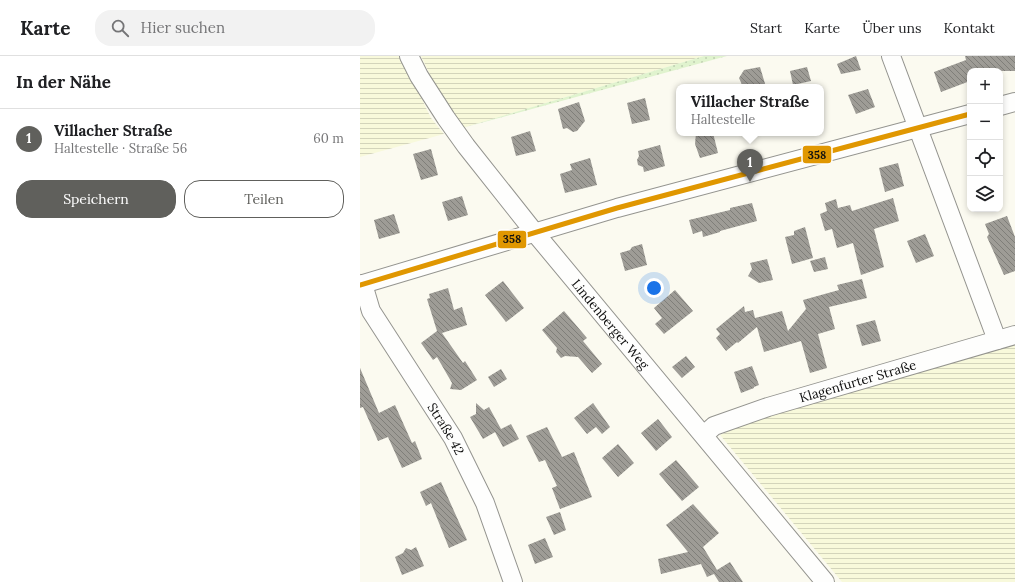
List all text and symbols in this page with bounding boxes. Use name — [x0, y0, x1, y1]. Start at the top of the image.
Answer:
search box — [95, 10, 375, 46]
text: Karte — [20, 16, 71, 40]
icon: search — [109, 17, 131, 39]
text: Hier suchen — [141, 18, 225, 37]
text: Start — [750, 19, 782, 37]
text: Karte — [804, 19, 840, 37]
text: Über uns — [862, 19, 922, 37]
text: Kontakt — [944, 19, 995, 37]
map controls — [967, 68, 1003, 212]
button: + — [967, 68, 1003, 104]
text: In der Nähe — [16, 71, 111, 93]
popup — [676, 84, 824, 136]
text: Villacher Straße — [691, 92, 809, 111]
button: − — [967, 104, 1003, 140]
text: Haltestelle — [691, 111, 755, 128]
text: Villacher Straße — [54, 121, 172, 140]
text: 1 — [26, 130, 32, 147]
text: 60 m — [313, 130, 344, 147]
text: Haltestelle · Straße 56 — [54, 140, 187, 157]
button: locate — [967, 140, 1003, 176]
line badge: 358 — [802, 145, 832, 164]
text: 358 — [808, 148, 826, 162]
pin: 1 — [737, 149, 763, 182]
button: layers — [967, 176, 1003, 212]
button: Speichern — [16, 180, 176, 218]
button: Teilen — [184, 180, 344, 218]
line badge: 358 — [497, 230, 527, 249]
text: 358 — [503, 232, 521, 246]
street label: Lindenberger Weg — [568, 275, 653, 373]
your location — [644, 278, 664, 298]
street label: Klagenfurter Straße — [797, 356, 918, 406]
street label: Straße 42 — [424, 400, 468, 458]

